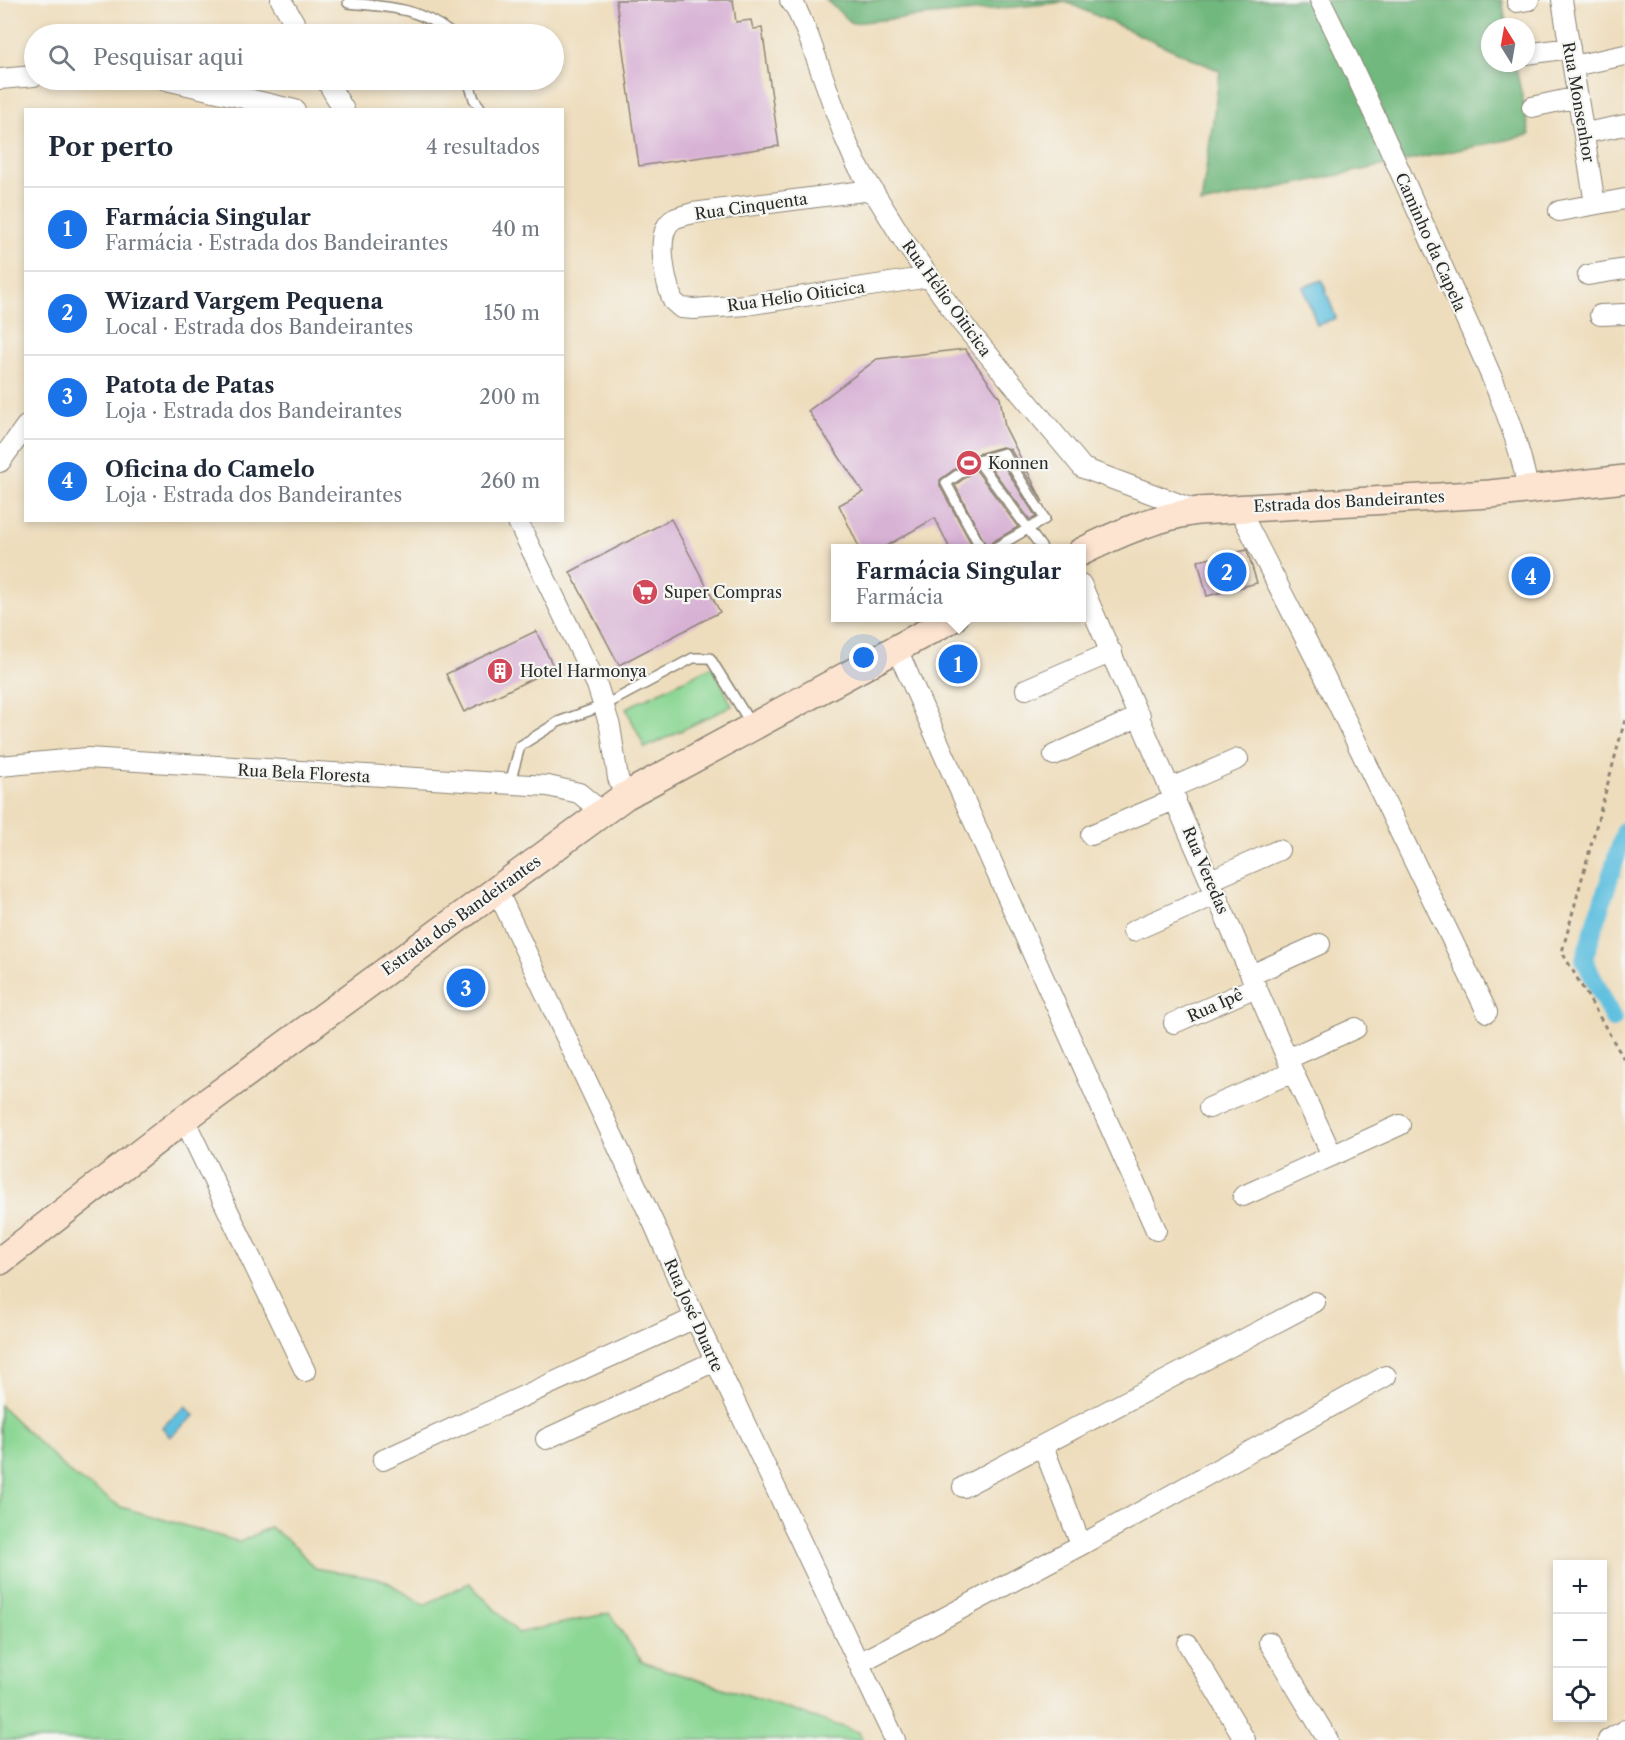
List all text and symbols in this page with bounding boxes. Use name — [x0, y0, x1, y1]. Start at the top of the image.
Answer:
north arrow — [1481, 18, 1535, 72]
search box — [24, 24, 564, 90]
street label: Rua Monsenhor — [1559, 40, 1600, 164]
icon: search — [45, 41, 78, 74]
text: Pesquisar aqui — [93, 44, 243, 71]
text: Por perto — [48, 131, 173, 163]
text: 4 resultados — [426, 135, 540, 159]
street label: Caminho da Capela — [1391, 170, 1471, 315]
street label: Rua Cinquenta — [693, 188, 809, 224]
text: Farmácia Singular — [105, 204, 311, 231]
text: 1 — [63, 217, 72, 241]
text: 40 m — [492, 217, 540, 241]
text: Farmácia · Estrada dos Bandeirantes — [105, 231, 448, 255]
street label: Rua Hélio Oiticica — [898, 236, 996, 361]
street label: Rua Helio Oiticica — [726, 276, 867, 316]
text: Wizard Vargem Pequena — [105, 288, 383, 315]
text: 2 — [62, 301, 73, 325]
text: 150 m — [484, 301, 540, 325]
text: Local · Estrada dos Bandeirantes — [105, 315, 413, 339]
text: Patota de Patas — [105, 372, 275, 399]
text: 3 — [62, 385, 73, 409]
text: 200 m — [479, 385, 540, 409]
text: Loja · Estrada dos Bandeirantes — [105, 399, 402, 423]
sports icon: Konnen — [954, 448, 984, 478]
place label: Konnen — [988, 453, 1049, 473]
text: Oficina do Camelo — [105, 456, 315, 483]
text: 4 — [62, 469, 73, 493]
text: 260 m — [480, 469, 540, 493]
text: Loja · Estrada dos Bandeirantes — [105, 483, 402, 507]
street label: Estrada dos Bandeirantes — [1253, 486, 1445, 516]
popup — [831, 544, 1086, 622]
pin: 2 — [1208, 550, 1246, 594]
pin: 4 — [1512, 554, 1550, 598]
text: Farmácia Singular — [856, 558, 1061, 585]
supermarket icon: Super Compras — [630, 577, 660, 607]
place label: Super Compras — [664, 582, 782, 602]
text: Farmácia — [856, 585, 943, 609]
pin: 1 — [938, 642, 978, 686]
your location — [849, 643, 878, 672]
building icon: Hotel Harmonya — [485, 656, 515, 686]
place label: Hotel Harmonya — [520, 661, 647, 681]
street label: Rua Bela Floresta — [237, 760, 371, 786]
street label: Rua Veredas — [1179, 823, 1233, 917]
street label: Estrada dos Bandeirantes — [378, 851, 544, 979]
pin: 3 — [446, 966, 486, 1010]
street label: Rua Ipê — [1184, 984, 1246, 1026]
street label: Rua José Duarte — [660, 1255, 728, 1375]
map controls — [1553, 1560, 1607, 1722]
button: + — [1553, 1560, 1607, 1614]
button: − — [1553, 1614, 1607, 1668]
button: locate — [1553, 1668, 1607, 1722]

